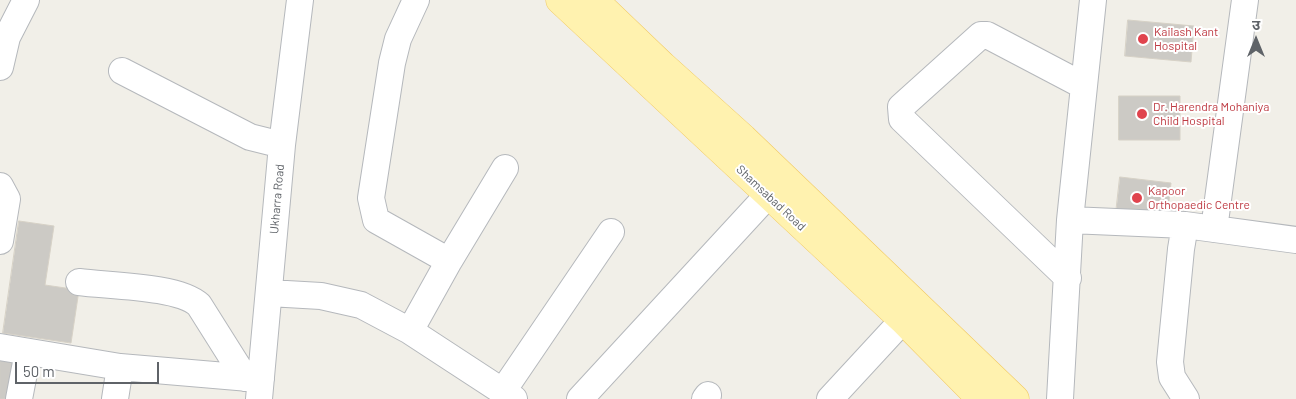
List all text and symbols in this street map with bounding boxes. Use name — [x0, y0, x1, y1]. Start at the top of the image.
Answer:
north arrow — [1231, 15, 1281, 65]
text: उ — [1252, 16, 1260, 33]
place label: Kailash Kant Hospital — [1154, 25, 1218, 53]
marker: Kailash Kant Hospital — [1136, 32, 1150, 46]
place label: Dr. Harendra Mohaniya Child Hospital — [1153, 100, 1269, 128]
marker: Dr. Harendra Mohaniya Child Hospital — [1135, 107, 1149, 121]
street label: Shamsabad Road — [733, 162, 809, 234]
street label: Ukharra Road — [267, 163, 287, 235]
place label: Kapoor Orthopaedic Centre — [1148, 184, 1250, 212]
marker: Kapoor Orthopaedic Centre — [1130, 191, 1144, 205]
scale bar — [18, 352, 161, 384]
text: 50 m — [23, 362, 55, 380]

